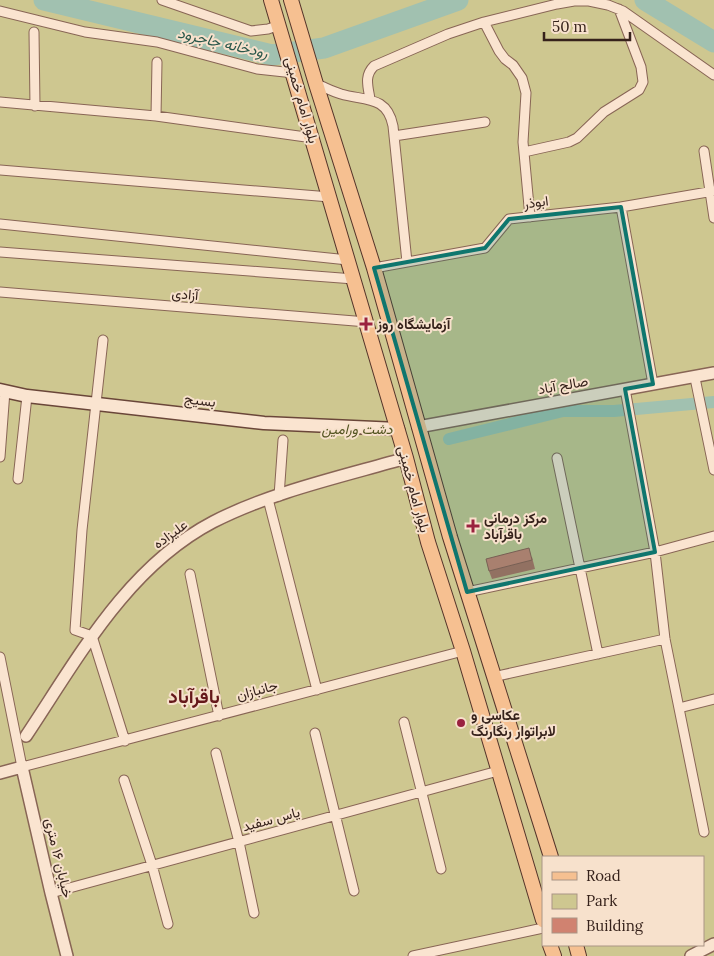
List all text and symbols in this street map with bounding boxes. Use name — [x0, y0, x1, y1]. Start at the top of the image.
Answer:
scale bar — [544, 10, 630, 42]
text: 50 m — [552, 17, 587, 36]
water label: رودخانه جاجرود — [176, 23, 270, 62]
street label: بلوار امام خمینی — [281, 55, 323, 145]
street label: ابوذر — [521, 192, 550, 213]
street label: آزادی — [171, 284, 201, 304]
place label: آزمایشگاه روز — [376, 315, 452, 333]
marker: آزمایشگاه روز — [359, 317, 373, 331]
street label: صالح آباد — [537, 372, 590, 400]
street label: بسیج — [183, 389, 217, 413]
park label: دشت ورامین — [322, 420, 393, 438]
street label: بلوار امام خمینی — [394, 444, 434, 534]
place label: مرکز درمانی باقرآباد — [484, 509, 548, 543]
street label: علیزاده — [149, 515, 191, 553]
marker: مرکز درمانی باقرآباد — [466, 519, 480, 533]
street label: جانبازان — [234, 676, 280, 704]
district label: باقرآباد — [168, 684, 220, 709]
place label: عکاسی و لابراتوار رنگارنگ — [471, 706, 556, 740]
marker: عکاسی و لابراتوار رنگارنگ — [455, 717, 467, 729]
street label: یاس سفید — [240, 803, 302, 835]
street label: خیابان ۱۶ متری — [41, 816, 77, 900]
legend — [542, 856, 704, 946]
text: Road — [586, 866, 621, 885]
text: Park — [586, 891, 617, 910]
text: Building — [586, 916, 644, 935]

